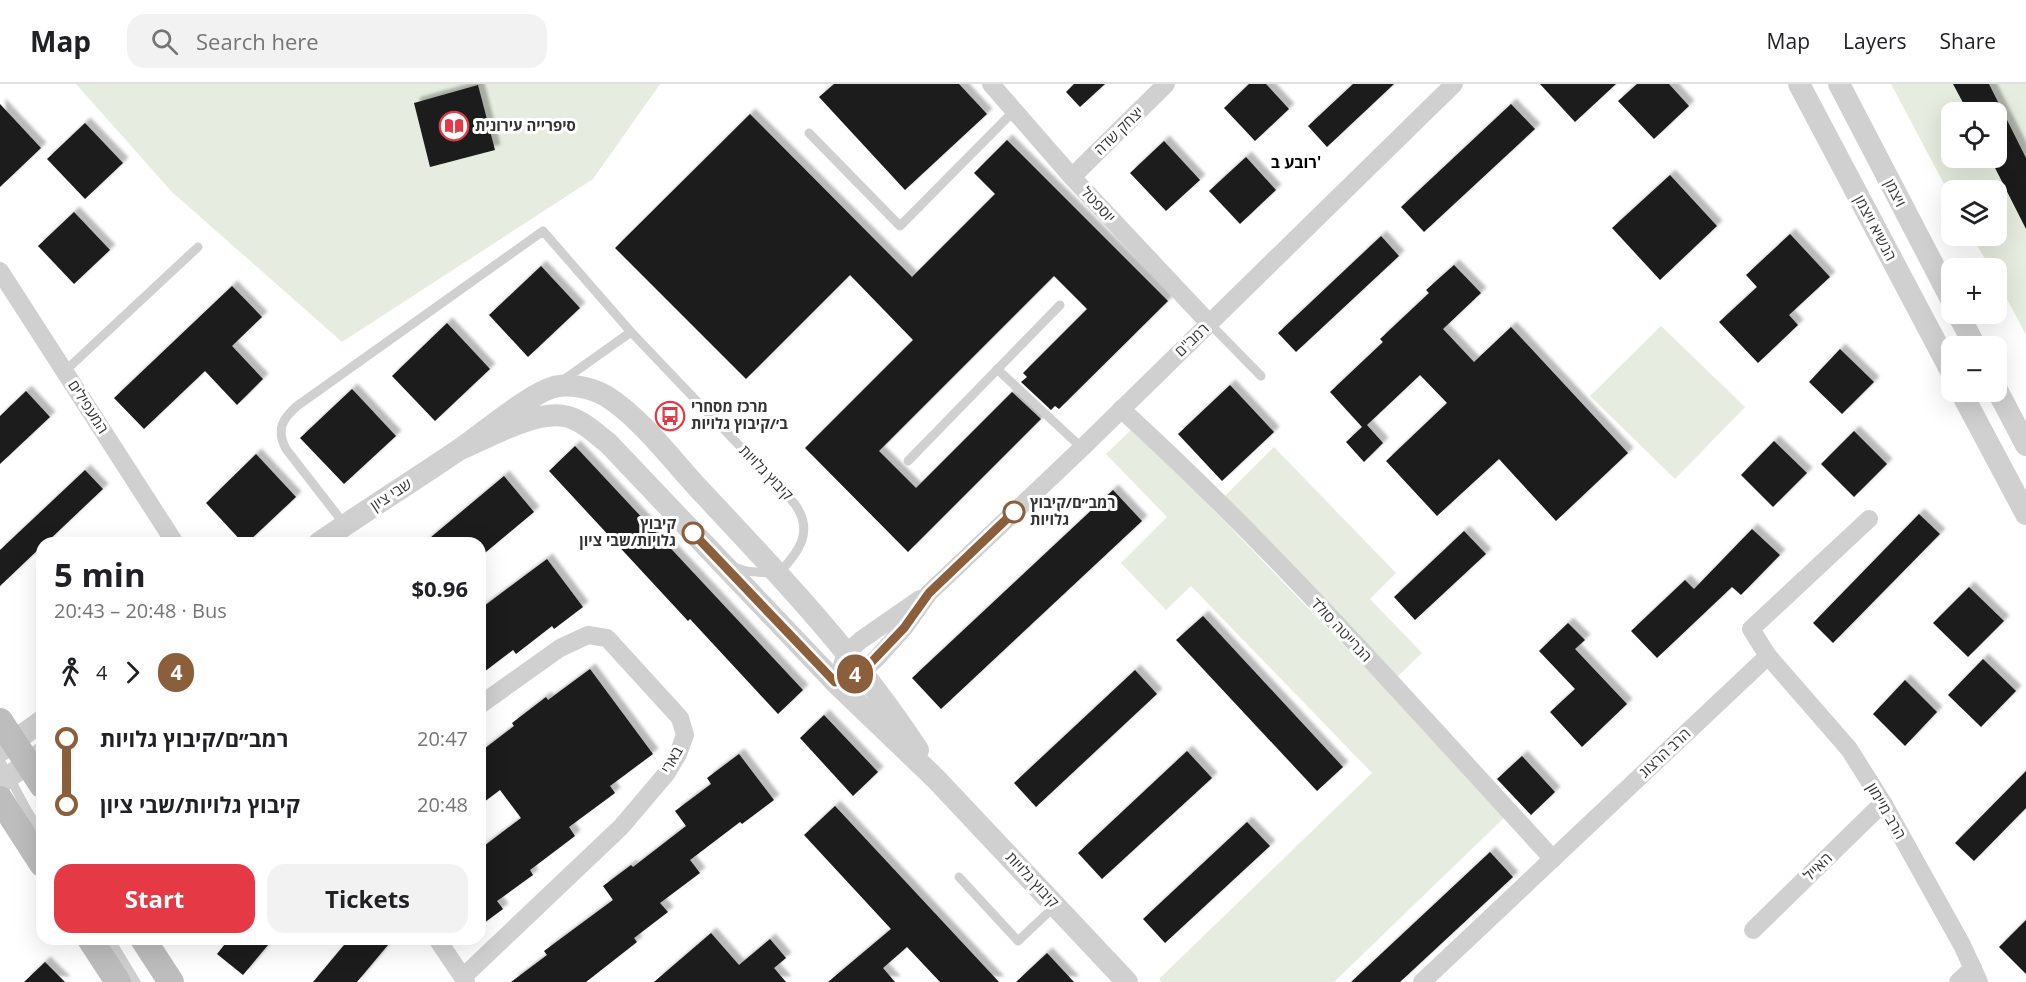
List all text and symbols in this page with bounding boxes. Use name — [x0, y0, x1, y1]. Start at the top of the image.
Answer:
search box — [127, 14, 547, 68]
text: Map — [30, 22, 91, 60]
icon: search — [148, 25, 181, 58]
text: Search here — [196, 26, 319, 56]
text: Map — [1767, 27, 1810, 55]
text: Layers — [1843, 27, 1907, 55]
text: Share — [1940, 27, 1996, 55]
street label: יצחק שדה — [1089, 102, 1147, 159]
map controls — [1941, 102, 2007, 402]
button: locate — [1941, 102, 2007, 168]
library icon: סיפרייה עירונית — [438, 110, 470, 142]
place label: סיפרייה עירונית — [475, 115, 576, 135]
district label: רובע ב' — [1271, 151, 1321, 173]
street label: ויצמן — [1880, 175, 1911, 210]
button: layers — [1941, 180, 2007, 246]
street label: יוספטל — [1077, 182, 1120, 226]
street label: הנשיא ויצמן — [1850, 191, 1902, 264]
button: + — [1941, 258, 2007, 324]
street label: רמב"ם — [1170, 318, 1213, 360]
button: − — [1941, 336, 2007, 402]
street label: המעפילים — [64, 376, 114, 437]
place label: מרכז מסחרי ב׳/קיבוץ גלויות — [691, 396, 788, 433]
bus stop icon: מרכז מסחרי ב׳/קיבוץ גלויות — [654, 400, 686, 432]
street label: קיבוץ גלויות — [735, 440, 798, 504]
street label: שבי ציון — [366, 473, 415, 515]
place label: רמב״ם/קיבוץ גלויות — [1030, 492, 1115, 529]
marker: רמב״ם/קיבוץ גלויות — [1003, 501, 1025, 523]
place label: קיבוץ גלויות/שבי ציון — [579, 513, 676, 550]
marker: קיבוץ גלויות/שבי ציון — [682, 522, 704, 544]
text: 5 min — [54, 552, 146, 597]
text: $0.96 — [411, 573, 468, 603]
street label: הנרייטה סולד — [1307, 593, 1377, 666]
text: 20:43 – 20:48 · Bus — [54, 597, 227, 624]
line badge: 4 — [836, 654, 874, 694]
icon: walk — [54, 656, 87, 689]
icon: forward — [116, 656, 149, 689]
text: 4 — [170, 658, 182, 686]
text: 4 — [96, 659, 107, 686]
text: 4 — [849, 660, 861, 688]
text: רמב״ם/קיבוץ גלויות — [100, 723, 288, 753]
street label: הרב הרצוג — [1634, 723, 1694, 781]
text: 20:47 — [417, 725, 468, 752]
street label: בארי — [656, 742, 687, 777]
street label: הרב מיימון — [1863, 779, 1911, 842]
text: קיבוץ גלויות/שבי ציון — [100, 789, 300, 819]
text: 20:48 — [417, 791, 468, 818]
street label: קיבוץ גלויות — [1002, 847, 1064, 912]
street label: האייל — [1799, 848, 1836, 885]
button: Start — [54, 864, 255, 933]
button: Tickets — [267, 864, 468, 933]

